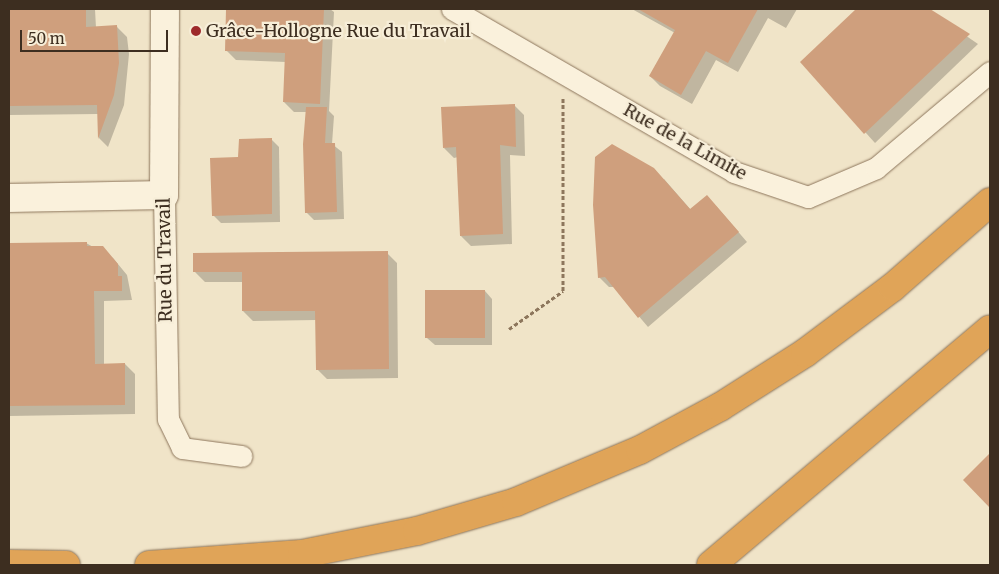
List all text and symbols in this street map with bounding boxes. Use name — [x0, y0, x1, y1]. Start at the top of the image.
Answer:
scale bar — [22, 20, 170, 52]
place label: Grâce-Hollogne Rue du Travail — [206, 20, 471, 42]
marker: Grâce-Hollogne Rue du Travail — [190, 25, 202, 37]
text: 50 m — [28, 29, 65, 48]
street label: Rue de la Limite — [620, 99, 750, 185]
street label: Rue du Travail — [153, 198, 177, 322]

